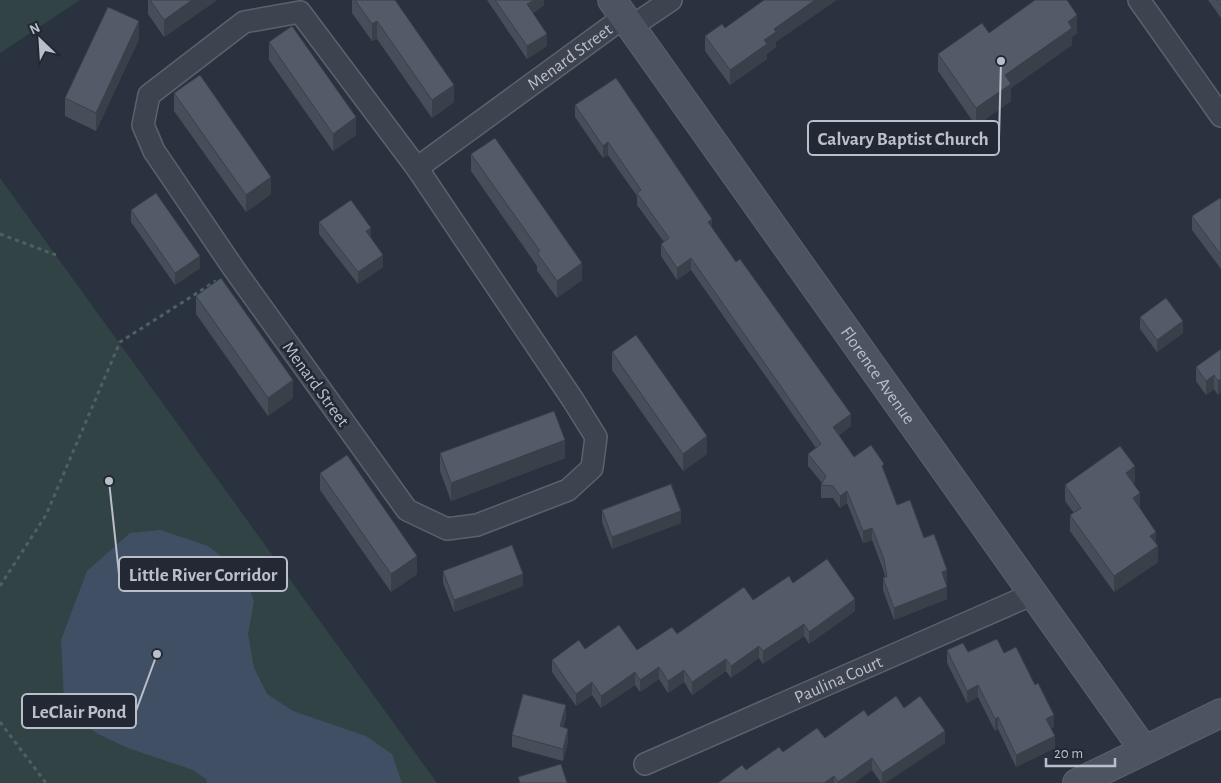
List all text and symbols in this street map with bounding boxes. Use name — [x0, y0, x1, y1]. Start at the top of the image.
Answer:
north arrow — [15, 15, 65, 65]
text: N — [28, 21, 42, 38]
street label: Menard Street — [525, 21, 616, 94]
callout: Calvary Baptist Church — [808, 121, 999, 155]
text: Calvary Baptist Church — [817, 130, 989, 149]
street label: Florence Avenue — [837, 324, 918, 428]
street label: Menard Street — [279, 339, 352, 431]
callout: Little River Corridor — [119, 557, 287, 591]
text: Little River Corridor — [129, 566, 278, 585]
street label: Paulina Court — [792, 653, 886, 707]
callout: LeClair Pond — [22, 694, 136, 728]
text: LeClair Pond — [32, 703, 126, 722]
scale bar — [1046, 736, 1115, 768]
text: 20 m — [1054, 746, 1083, 761]

